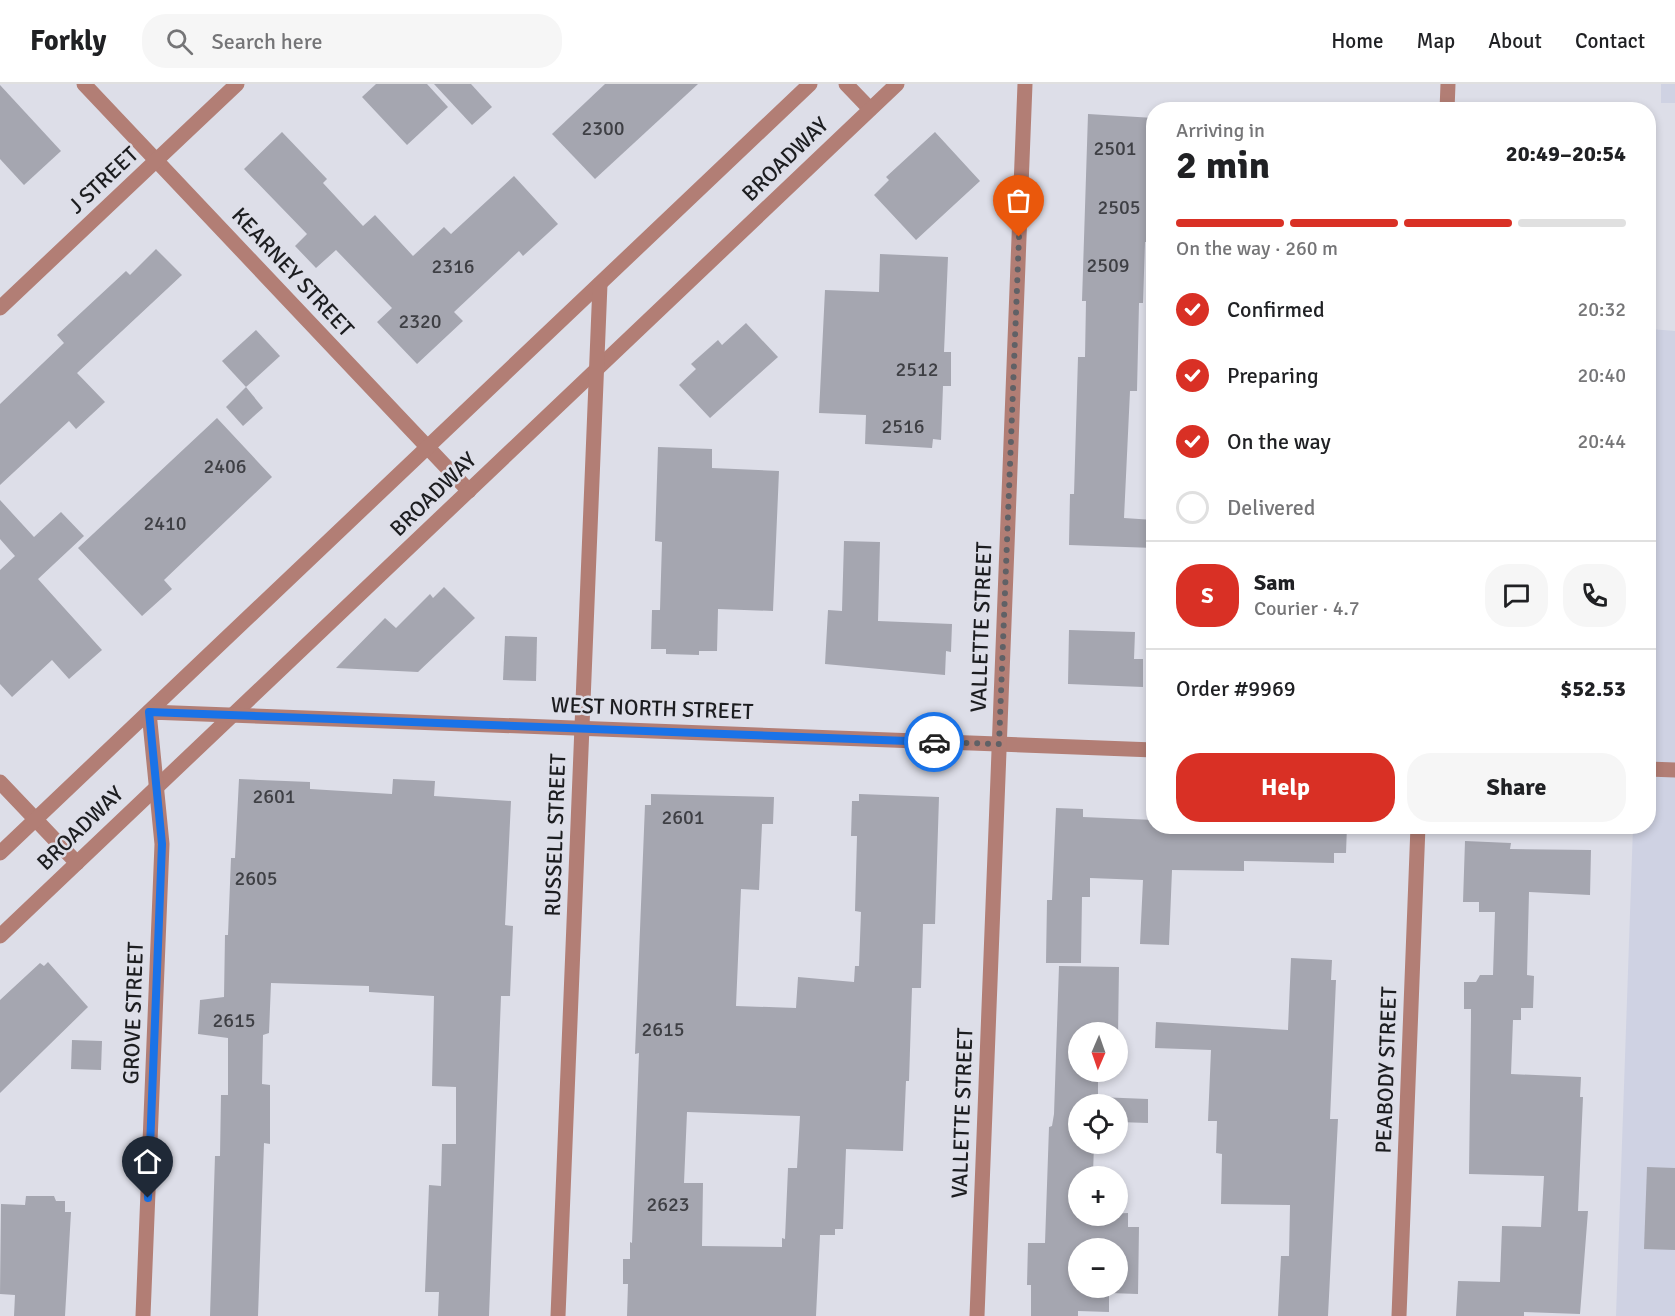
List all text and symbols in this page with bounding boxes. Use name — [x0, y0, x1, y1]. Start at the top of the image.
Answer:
search box — [142, 14, 562, 68]
text: Forkly — [30, 24, 106, 58]
icon: search — [163, 25, 196, 58]
text: Search here — [211, 28, 322, 55]
text: Home — [1331, 28, 1384, 54]
text: Map — [1417, 28, 1455, 54]
text: About — [1488, 28, 1542, 54]
text: Contact — [1575, 28, 1645, 54]
street label: BROADWAY — [736, 111, 834, 207]
house number: 2300 — [581, 116, 625, 141]
text: Arriving in — [1176, 118, 1265, 143]
house number: 2501 — [1093, 136, 1137, 161]
text: 20:49–20:54 — [1506, 140, 1626, 167]
street label: J STREET — [62, 141, 144, 219]
text: 2 min — [1176, 141, 1270, 189]
pin — [993, 175, 1044, 237]
icon: bag — [1002, 184, 1035, 217]
house number: 2505 — [1097, 195, 1141, 220]
street label: KEARNEY STREET — [226, 202, 360, 342]
text: On the way · 260 m — [1176, 236, 1338, 261]
house number: 2509 — [1086, 253, 1130, 278]
house number: 2316 — [431, 254, 475, 279]
icon: check — [1176, 293, 1209, 326]
text: Confirmed — [1227, 296, 1325, 323]
text: 20:32 — [1577, 297, 1626, 322]
house number: 2320 — [398, 309, 442, 334]
house number: 2512 — [895, 357, 939, 382]
icon: check — [1176, 359, 1209, 392]
text: Preparing — [1227, 362, 1319, 389]
text: 20:40 — [1577, 363, 1626, 388]
house number: 2516 — [881, 414, 925, 439]
icon: check — [1176, 425, 1209, 458]
text: On the way — [1227, 428, 1331, 455]
text: 20:44 — [1577, 429, 1626, 454]
street label: BROADWAY — [384, 446, 482, 542]
house number: 2406 — [203, 454, 247, 479]
text: Delivered — [1227, 494, 1315, 521]
house number: 2410 — [143, 511, 187, 536]
street label: VALLETTE STREET — [965, 541, 997, 713]
button: chat — [1485, 564, 1548, 627]
button: phone — [1563, 564, 1626, 627]
text: Sam — [1254, 569, 1295, 596]
text: S — [1201, 582, 1214, 609]
text: Courier · 4.7 — [1254, 596, 1360, 621]
text: Order #9969 — [1176, 675, 1296, 702]
text: $52.53 — [1560, 675, 1626, 702]
street label: WEST NORTH STREET — [550, 691, 754, 725]
courier — [904, 712, 964, 772]
icon: car — [918, 726, 951, 759]
street label: RUSSELL STREET — [539, 753, 571, 917]
button: Help — [1176, 753, 1395, 822]
button: Share — [1407, 753, 1626, 822]
street label: BROADWAY — [31, 780, 129, 876]
house number: 2601 — [252, 784, 296, 809]
house number: 2601 — [661, 805, 705, 830]
house number: 2605 — [234, 866, 278, 891]
street label: GROVE STREET — [117, 941, 149, 1085]
street label: PEABODY STREET — [1370, 986, 1402, 1154]
house number: 2615 — [212, 1008, 256, 1033]
house number: 2615 — [641, 1017, 685, 1042]
north arrow — [1068, 1022, 1128, 1082]
map controls — [1068, 1022, 1128, 1298]
street label: VALLETTE STREET — [946, 1027, 978, 1199]
button: locate — [1068, 1094, 1128, 1154]
pin — [122, 1136, 173, 1198]
icon: home — [131, 1145, 164, 1178]
button: + — [1068, 1166, 1128, 1226]
house number: 2623 — [646, 1192, 690, 1217]
button: − — [1068, 1238, 1128, 1298]

